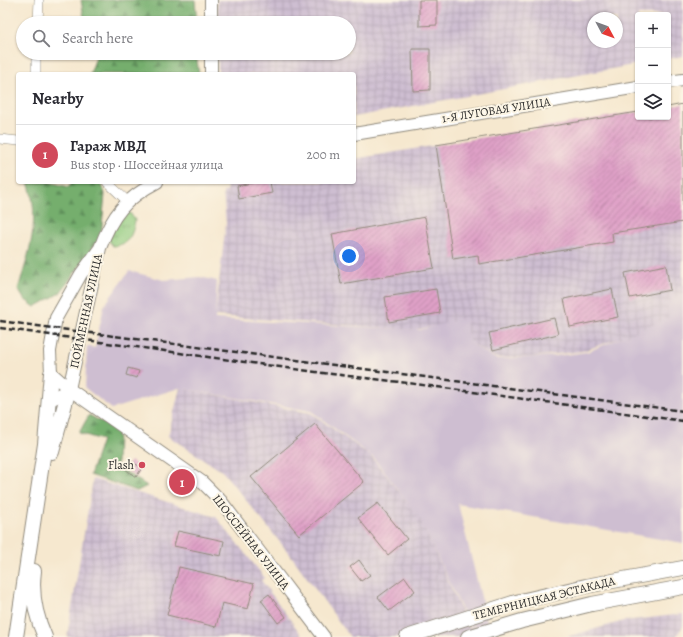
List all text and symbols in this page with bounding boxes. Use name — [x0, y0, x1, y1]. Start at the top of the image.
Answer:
north arrow — [587, 12, 623, 48]
map controls — [635, 12, 671, 120]
button: + — [635, 12, 671, 48]
search box — [16, 16, 356, 60]
icon: search — [30, 27, 52, 49]
text: Search here — [62, 28, 133, 48]
button: − — [635, 48, 671, 84]
button: layers — [635, 84, 671, 120]
text: Nearby — [32, 87, 83, 110]
street label: 1-Я ЛУГОВАЯ УЛИЦА — [441, 93, 552, 126]
text: Гараж МВД — [70, 136, 146, 156]
text: 1 — [43, 146, 47, 163]
text: 200 m — [307, 146, 340, 163]
text: Bus stop · Шоссейная улица — [70, 156, 223, 173]
your location — [339, 246, 359, 266]
street label: ПОЙМЕННАЯ УЛИЦА — [66, 251, 106, 370]
place label: Flash — [108, 457, 135, 473]
marker: Flash — [137, 460, 147, 470]
pin: 1 — [169, 467, 195, 497]
street label: ШОССЕЙНАЯ УЛИЦА — [209, 491, 294, 594]
street label: ТЕМЕРНИЦКАЯ ЭСТАКАДА — [471, 572, 618, 623]

